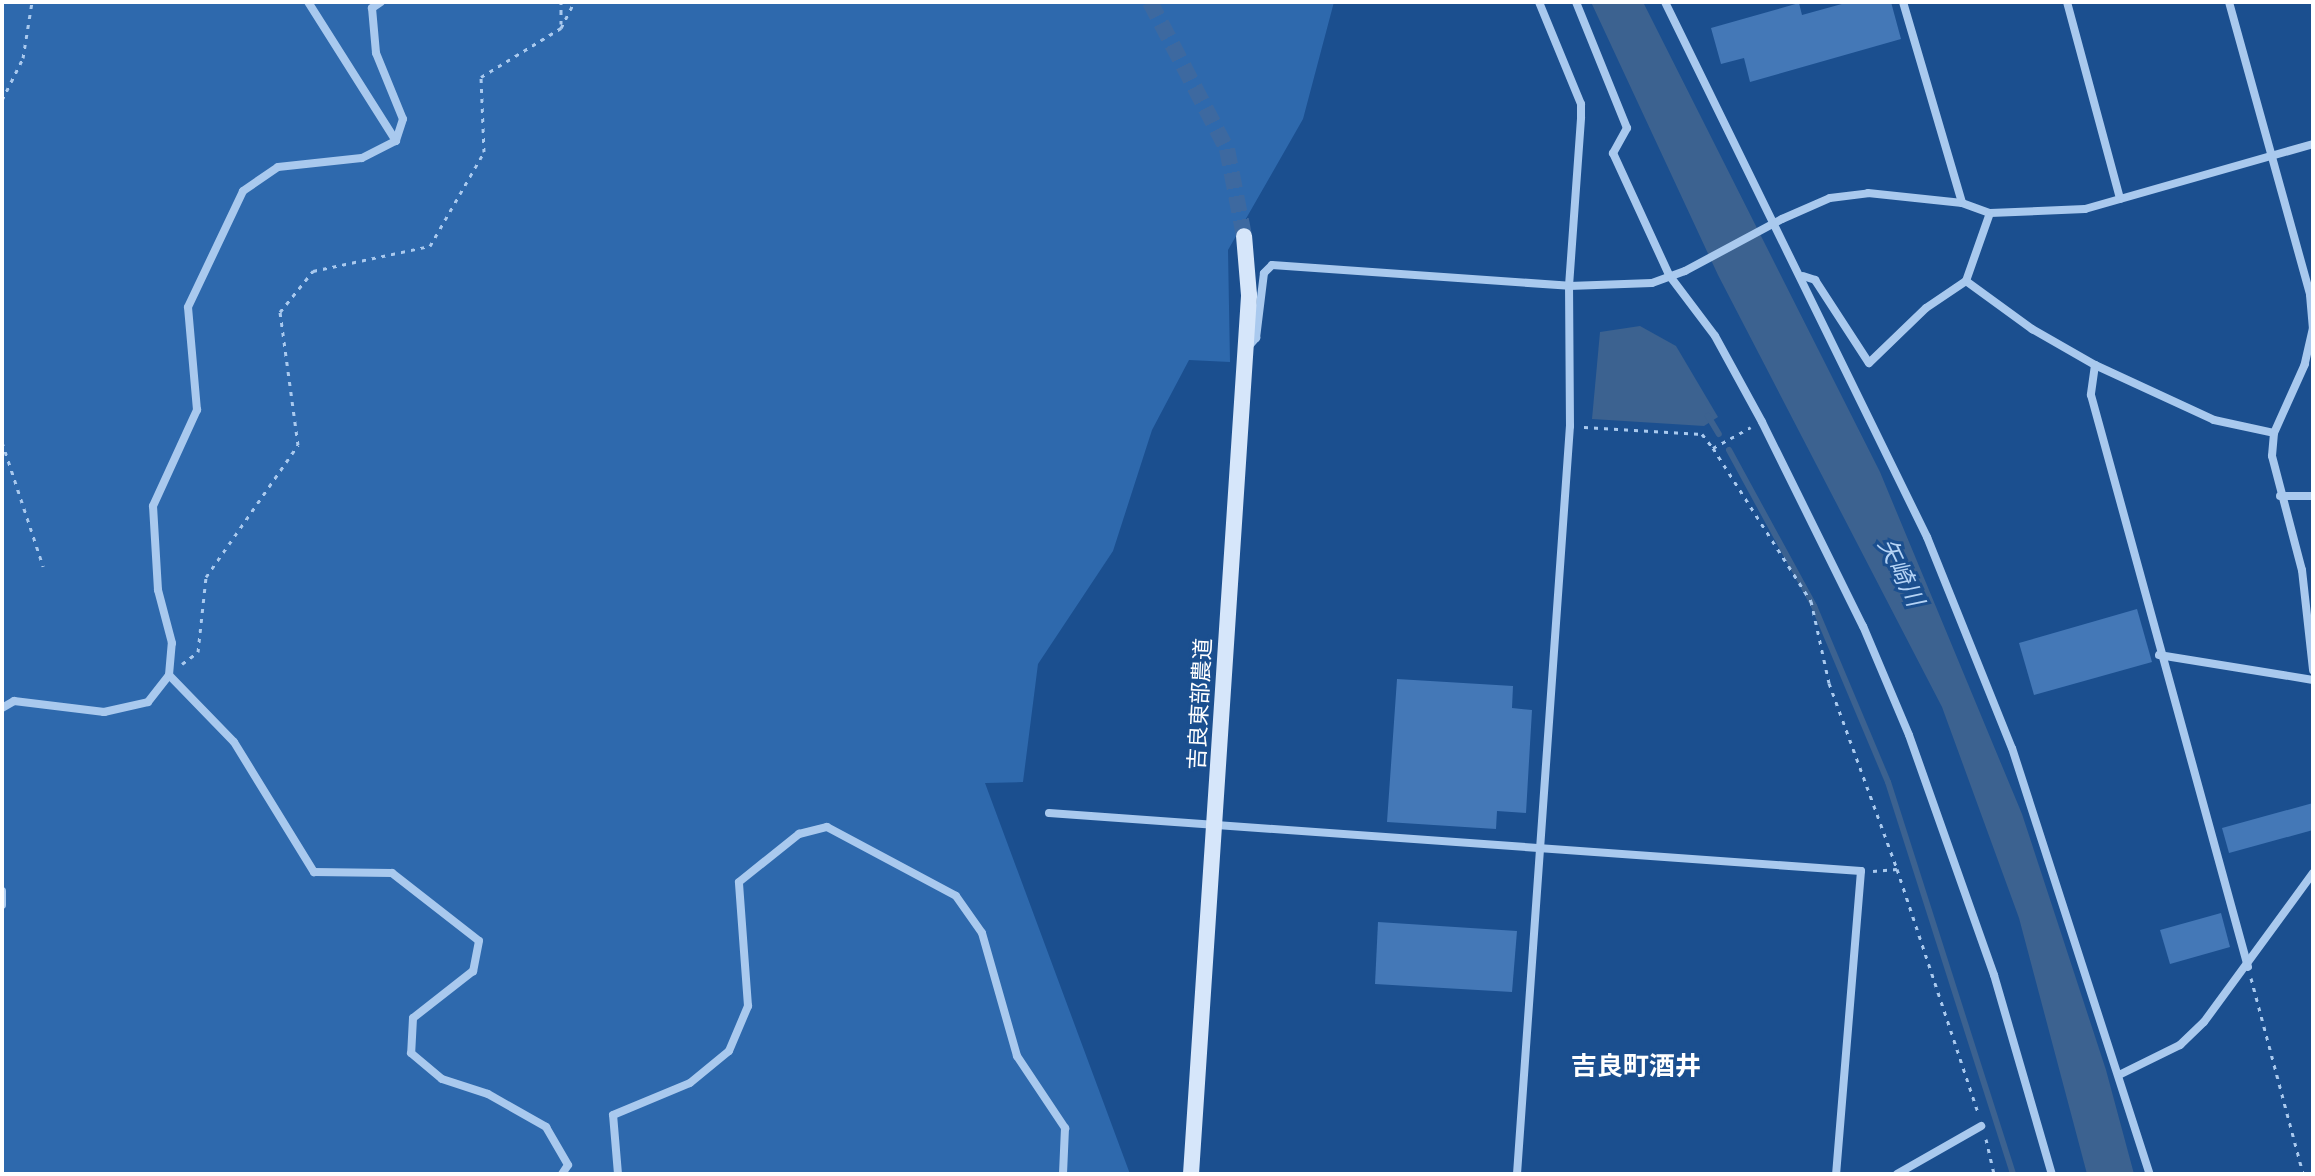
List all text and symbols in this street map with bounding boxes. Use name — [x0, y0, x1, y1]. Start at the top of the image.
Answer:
water label: 矢崎川 — [1872, 533, 1930, 611]
street label: 吉良東部農道 — [1183, 637, 1217, 771]
district label: 吉良町酒井 — [1571, 1051, 1701, 1083]

